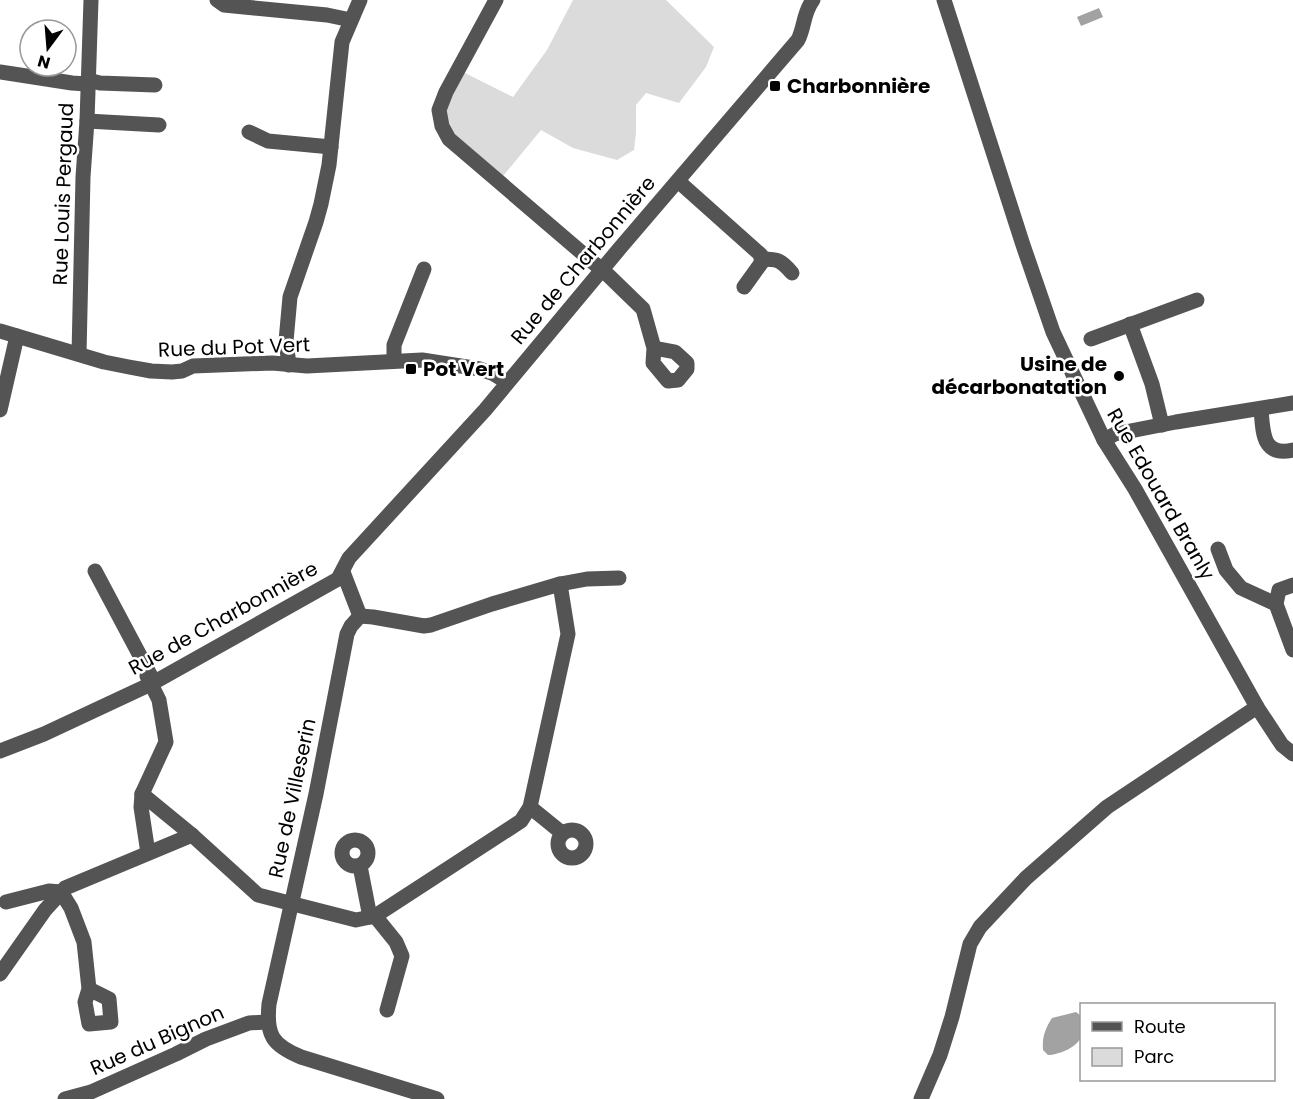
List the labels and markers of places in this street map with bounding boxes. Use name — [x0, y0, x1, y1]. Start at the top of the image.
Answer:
place label: Charbonnière — [787, 72, 930, 100]
marker: Charbonnière — [768, 79, 782, 93]
place label: Usine de décarbonatation — [932, 350, 1107, 401]
place label: Pot Vert — [423, 355, 504, 383]
marker: Pot Vert — [404, 362, 418, 376]
marker: Usine de décarbonatation — [1112, 369, 1126, 383]

